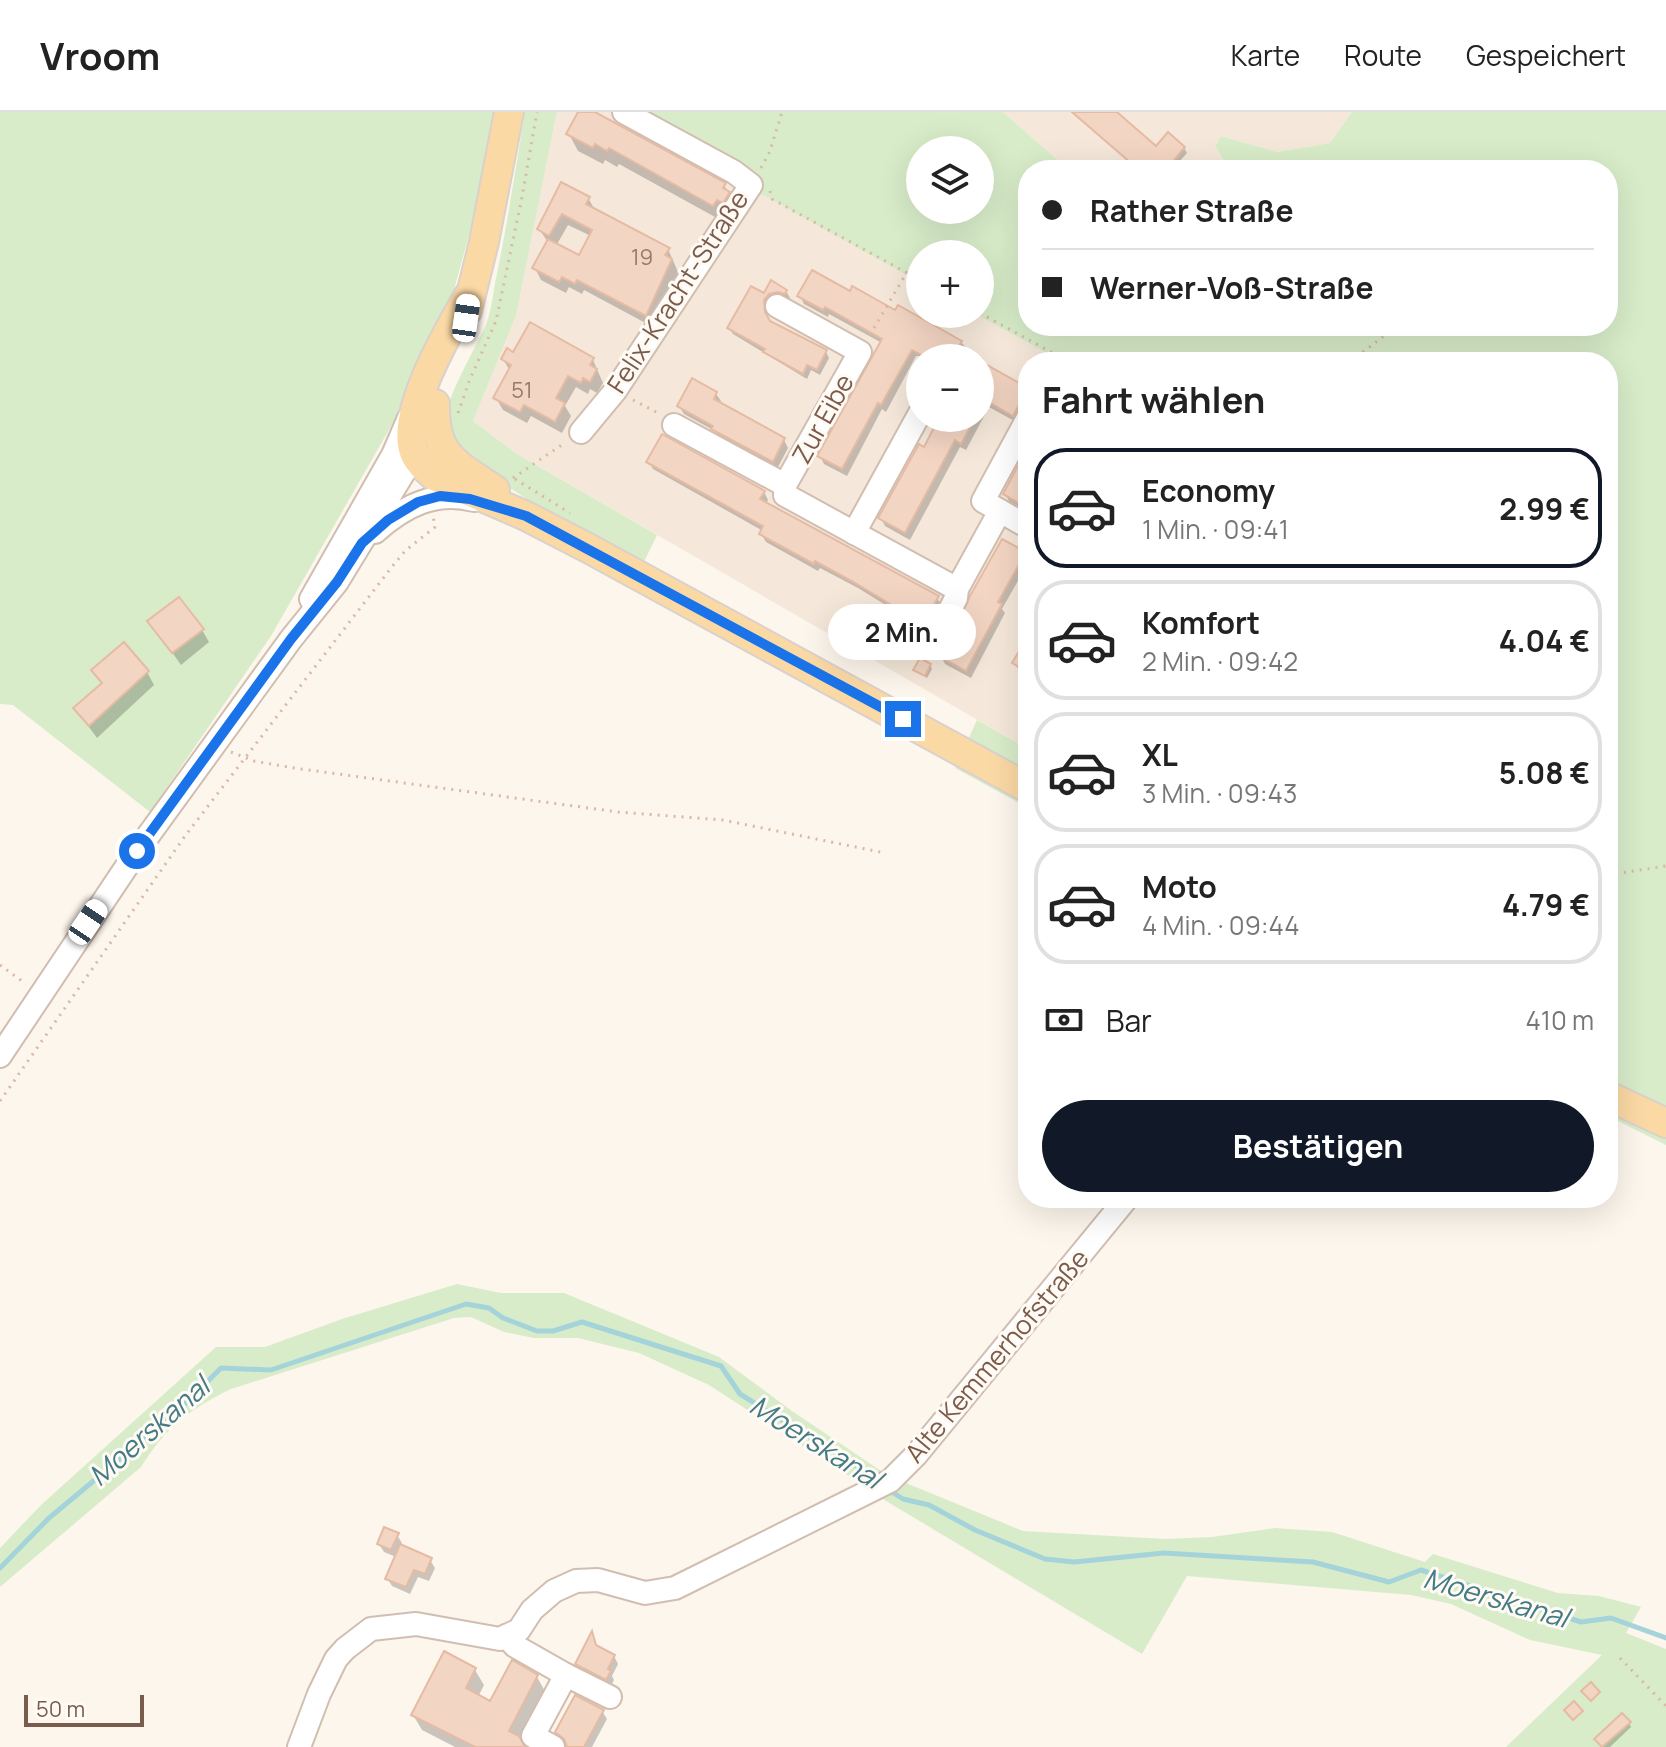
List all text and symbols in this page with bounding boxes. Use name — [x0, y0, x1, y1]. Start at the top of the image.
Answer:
text: Vroom — [40, 29, 160, 81]
text: Karte — [1231, 36, 1300, 74]
text: Route — [1344, 36, 1422, 74]
text: Gespeichert — [1466, 36, 1626, 74]
map controls — [906, 136, 994, 432]
button: layers — [906, 136, 994, 224]
street label: Felix-Kracht-Straße — [598, 183, 756, 400]
text: Rather Straße — [1090, 190, 1294, 231]
button: + — [906, 240, 994, 328]
house number: 19 — [631, 242, 653, 272]
text: Werner-Voß-Straße — [1090, 267, 1374, 308]
car — [451, 293, 481, 343]
button: − — [906, 344, 994, 432]
street label: Zur Eibe — [783, 367, 861, 470]
house number: 51 — [511, 375, 533, 405]
text: Fahrt wählen — [1042, 375, 1265, 424]
text: Economy — [1142, 470, 1275, 511]
icon: car — [1046, 472, 1118, 544]
text: 2.99 € — [1499, 488, 1590, 529]
text: 1 Min. · 09:41 — [1142, 511, 1289, 547]
text: Komfort — [1142, 602, 1260, 643]
callout: 2 Min. — [829, 603, 977, 659]
icon: car — [1046, 604, 1118, 676]
text: 2 Min. — [865, 614, 939, 650]
text: 4.04 € — [1499, 620, 1590, 661]
text: 2 Min. · 09:42 — [1142, 643, 1298, 679]
route end — [885, 701, 921, 737]
text: XL — [1142, 734, 1178, 775]
icon: car — [1046, 736, 1118, 808]
text: 5.08 € — [1499, 752, 1590, 793]
text: 3 Min. · 09:43 — [1142, 775, 1297, 811]
route start — [119, 833, 155, 869]
text: Moto — [1142, 866, 1217, 907]
icon: car — [1046, 868, 1118, 940]
text: 4.79 € — [1502, 884, 1590, 925]
car — [65, 895, 111, 949]
text: 4 Min. · 09:44 — [1142, 907, 1299, 943]
icon: cash — [1042, 998, 1086, 1042]
text: Bar — [1106, 1000, 1152, 1041]
text: 410 m — [1525, 1002, 1594, 1038]
button: Bestätigen — [1042, 1100, 1594, 1192]
street label: Alte Kemmerhofstraße — [896, 1241, 1096, 1470]
water label: Moerskanal — [80, 1365, 220, 1493]
water label: Moerskanal — [743, 1386, 893, 1499]
water label: Moerskanal — [1419, 1558, 1576, 1637]
scale bar — [24, 1691, 144, 1727]
text: 50 m — [36, 1694, 85, 1724]

